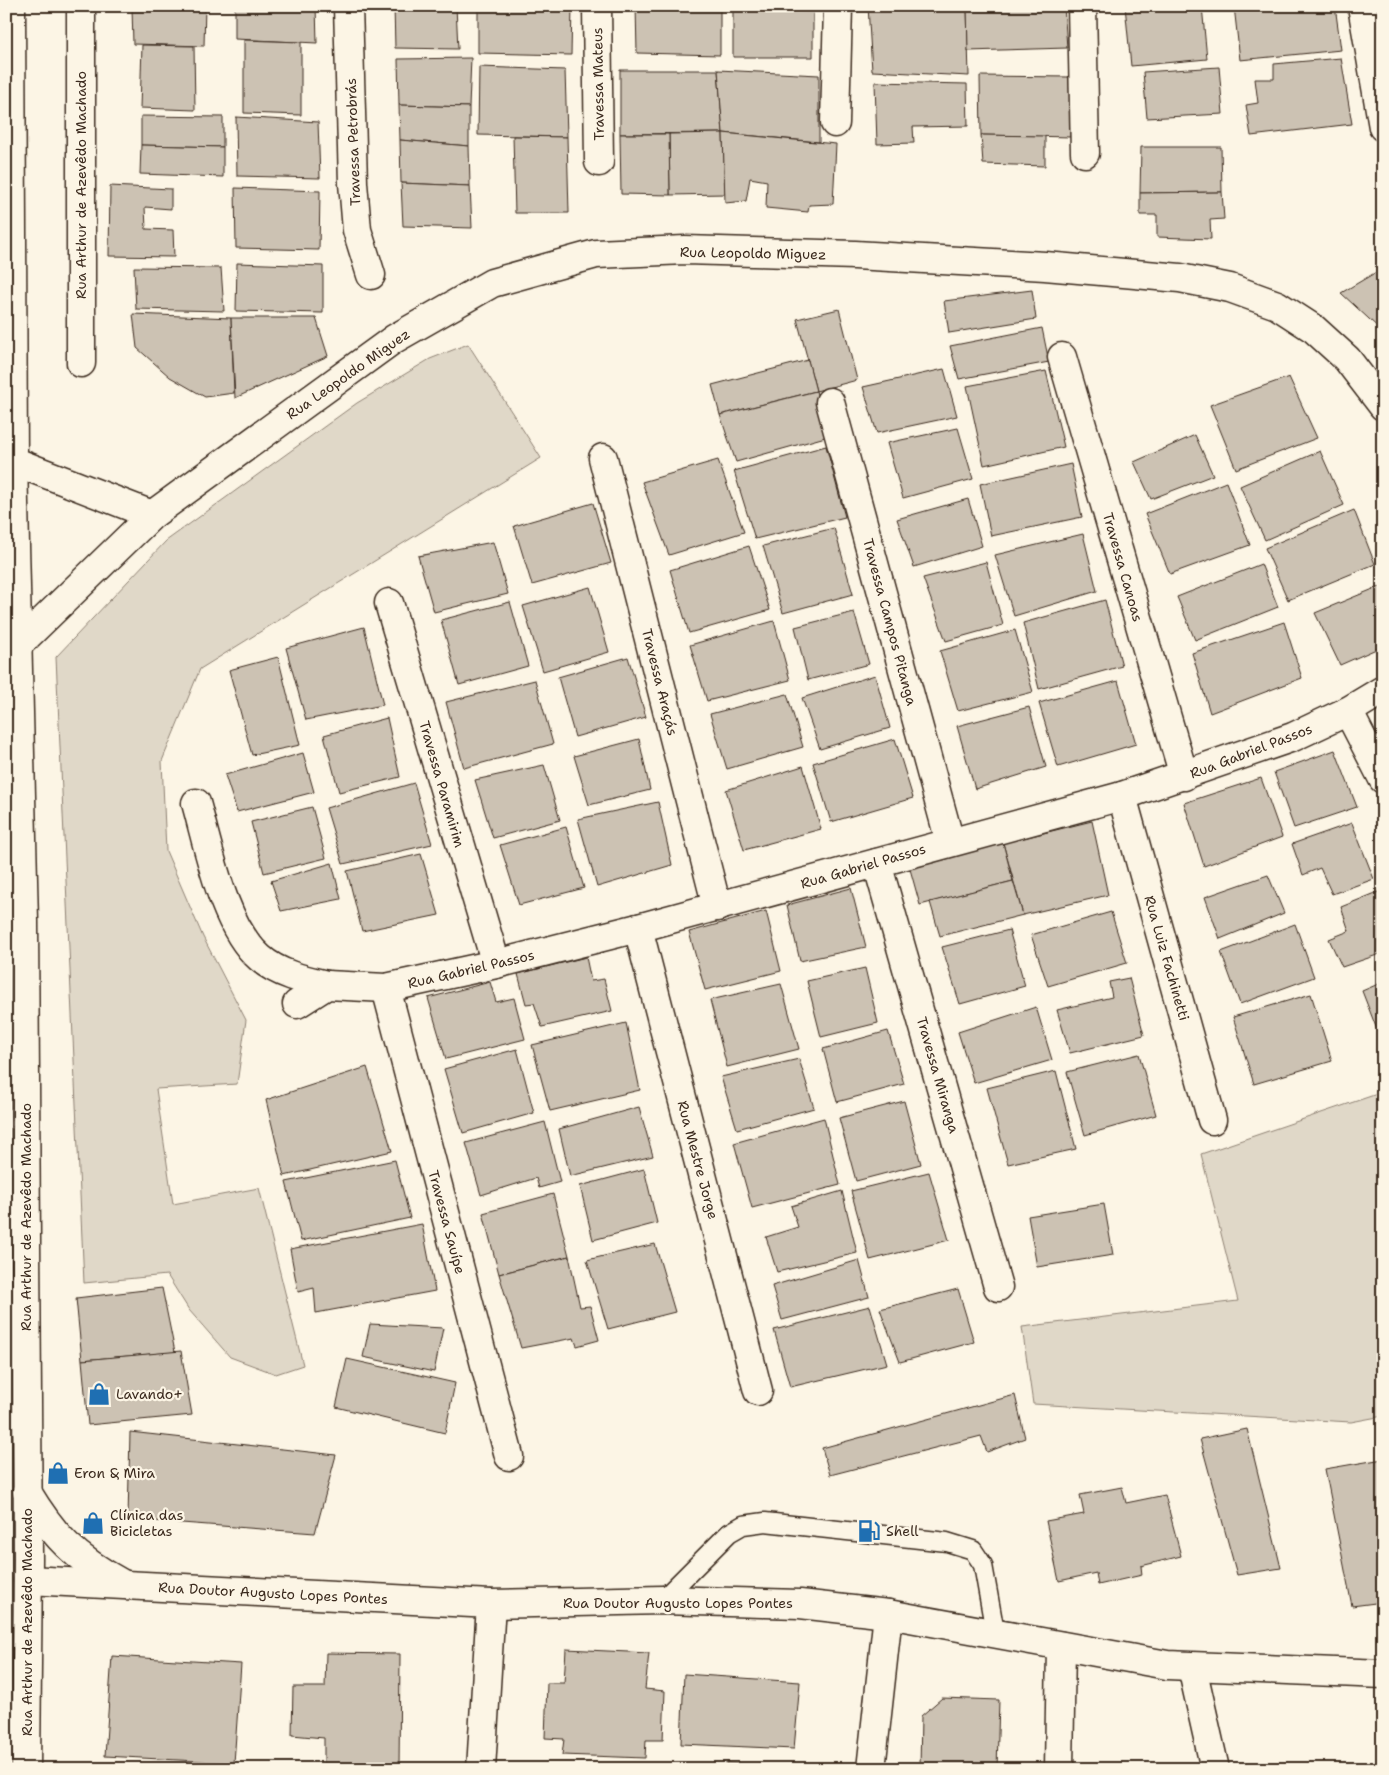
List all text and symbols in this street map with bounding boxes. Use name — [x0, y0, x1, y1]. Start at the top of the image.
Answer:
street label: Travessa Mateus — [588, 27, 608, 141]
street label: Rua Arthur de Azevêdo Machado — [72, 71, 90, 299]
street label: Travessa Petrobrás — [342, 78, 364, 206]
street label: Rua Leopoldo Miguez — [680, 243, 826, 263]
street label: Rua Leopoldo Miguez — [283, 325, 413, 423]
street label: Travessa Canoas — [1099, 510, 1147, 624]
street label: Travessa Campos Pitanga — [859, 536, 921, 708]
street label: Travessa Araçás — [638, 627, 682, 738]
street label: Travessa Paramirim — [415, 719, 469, 849]
street label: Rua Gabriel Passos — [1187, 719, 1315, 783]
street label: Rua Gabriel Passos — [798, 839, 928, 893]
street label: Rua Luiz Fachinetti — [1141, 893, 1193, 1023]
street label: Rua Gabriel Passos — [406, 946, 536, 992]
street label: Travessa Miranga — [913, 1015, 963, 1136]
street label: Rua Mestre Jorge — [674, 1099, 722, 1221]
street label: Rua Arthur de Azevêdo Machado — [17, 1103, 35, 1331]
street label: Travessa Sauípe — [424, 1168, 470, 1276]
shop icon: Lavando+ — [86, 1381, 112, 1407]
place label: Lavando+ — [116, 1385, 183, 1403]
shop icon: Eron & Mira — [45, 1460, 71, 1486]
place label: Eron & Mira — [74, 1464, 155, 1482]
place label: Clínica das Bicicletas — [110, 1506, 183, 1540]
street label: Rua Arthur de Azevêdo Machado — [18, 1508, 36, 1736]
shop icon: Clínica das Bicicletas — [80, 1510, 106, 1536]
fuel station icon: Shell — [856, 1518, 882, 1544]
place label: Shell — [886, 1522, 919, 1540]
street label: Rua Doutor Augusto Lopes Pontes — [158, 1578, 388, 1608]
street label: Rua Doutor Augusto Lopes Pontes — [563, 1594, 793, 1612]

